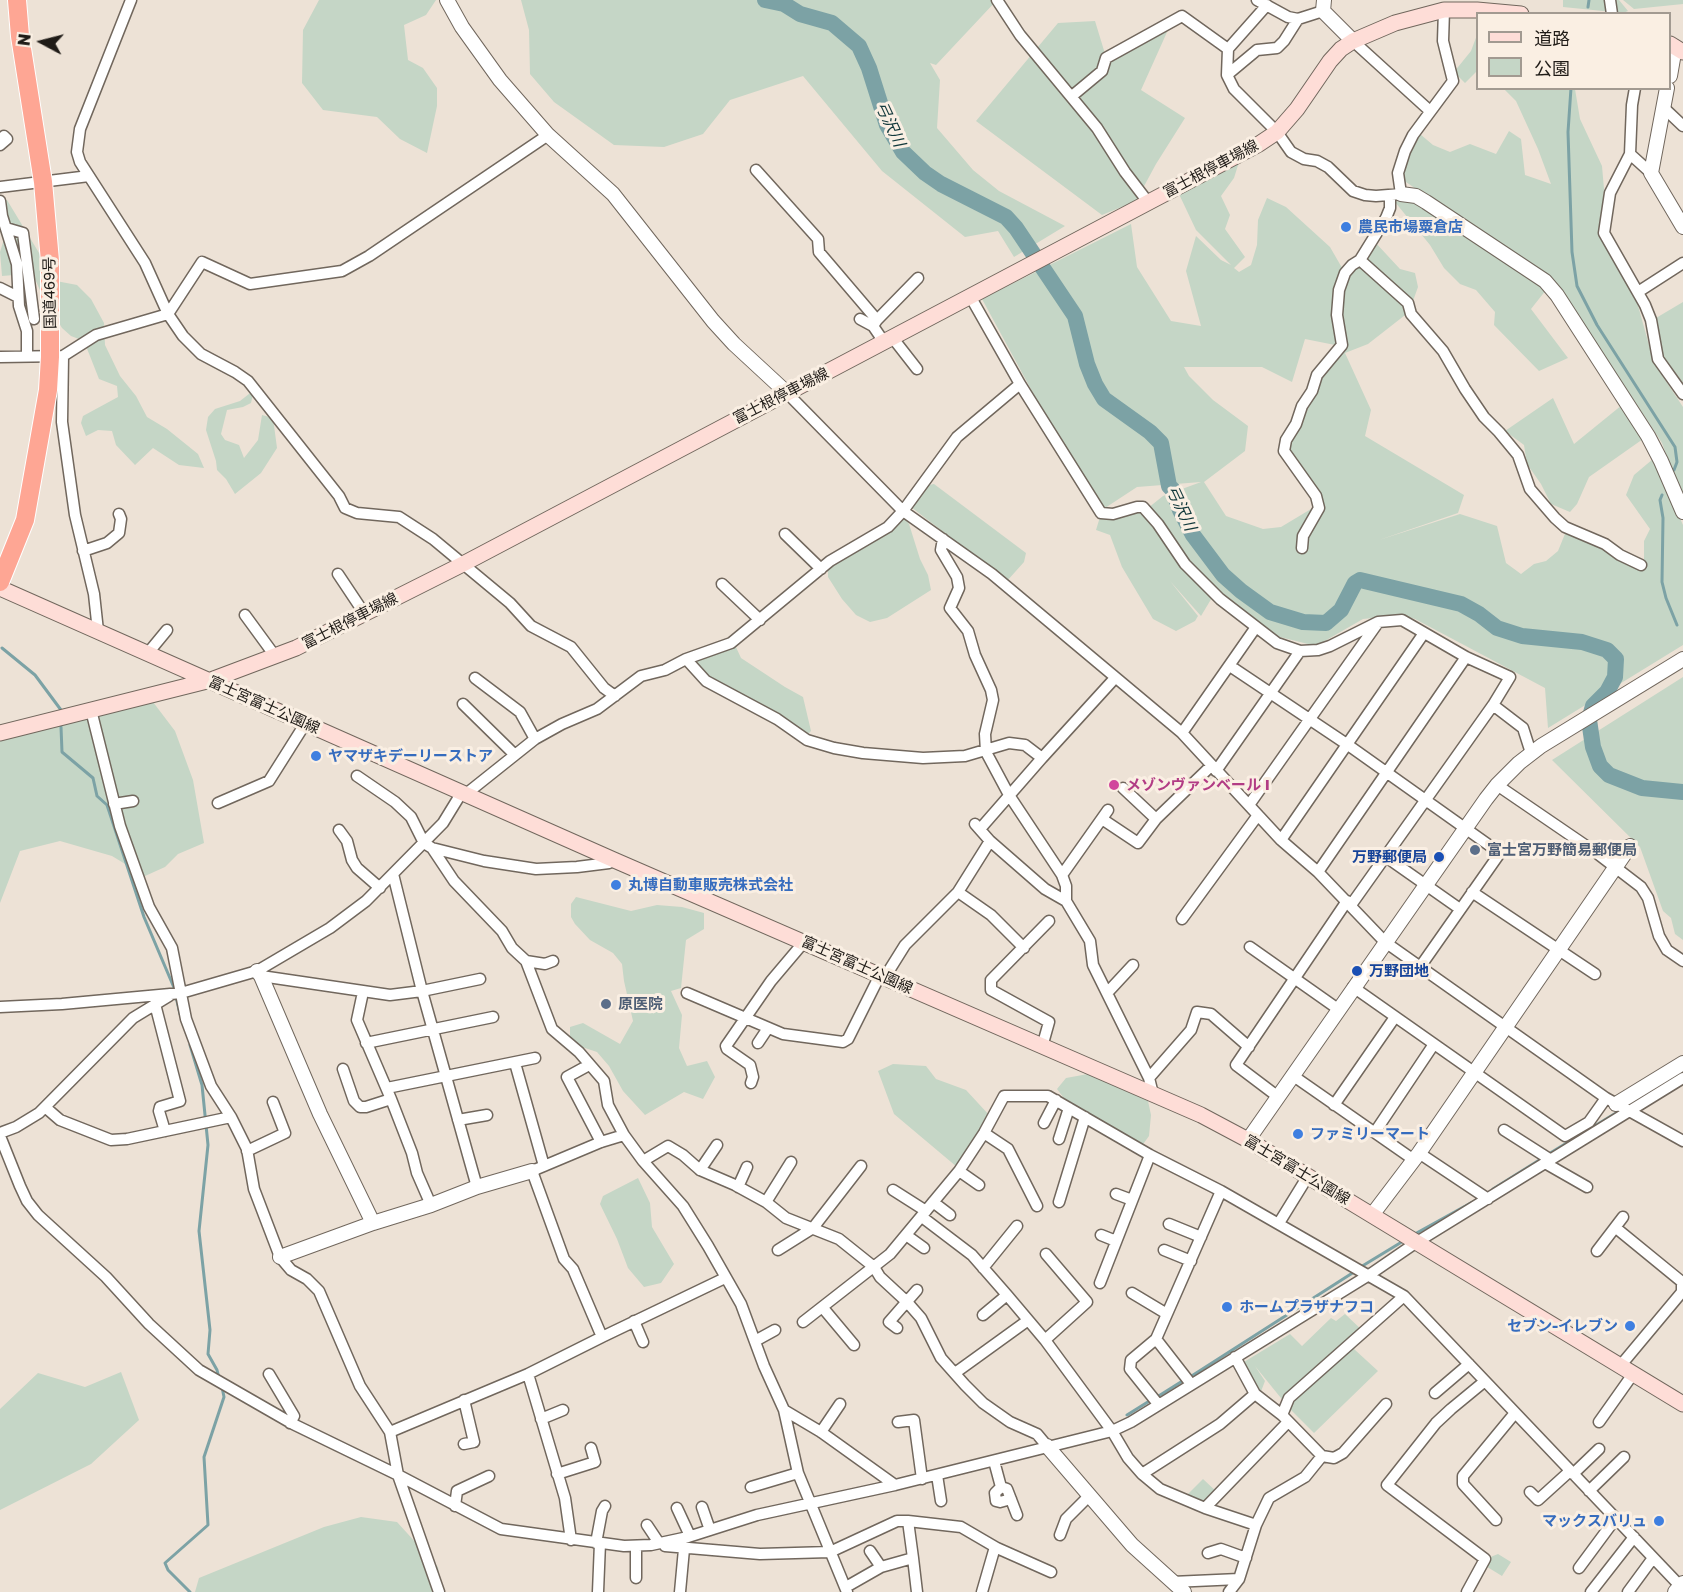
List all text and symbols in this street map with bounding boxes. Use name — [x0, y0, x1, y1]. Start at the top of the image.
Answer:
north arrow — [12, 12, 72, 72]
legend — [1476, 12, 1671, 90]
text: 道路 — [1534, 27, 1570, 49]
text: N — [13, 33, 35, 47]
text: 公園 — [1534, 57, 1570, 79]
water label: 弓沢川 — [871, 98, 909, 150]
street label: 富士根停車場線 — [1160, 136, 1262, 202]
place label: 農民市場粟倉店 — [1358, 218, 1463, 236]
marker: 農民市場粟倉店 — [1339, 220, 1353, 234]
street label: 国道469号 — [40, 257, 60, 329]
street label: 富士根停車場線 — [730, 364, 832, 428]
water label: 弓沢川 — [1162, 482, 1200, 534]
street label: 富士根停車場線 — [299, 589, 401, 653]
street label: 富士宮富士公園線 — [206, 672, 322, 738]
place label: ヤマザキデーリーストア — [328, 747, 493, 765]
marker: ヤマザキデーリーストア — [309, 749, 323, 763]
place label: メゾンヴァンベール I — [1126, 776, 1270, 794]
marker: メゾンヴァンベール I — [1107, 778, 1121, 792]
place label: 富士宮万野簡易郵便局 — [1487, 841, 1637, 859]
marker: 富士宮万野簡易郵便局 — [1468, 843, 1482, 857]
place label: 万野郵便局 — [1352, 848, 1427, 866]
marker: 万野郵便局 — [1432, 850, 1446, 864]
place label: 丸博自動車販売株式会社 — [628, 876, 793, 894]
marker: 丸博自動車販売株式会社 — [609, 878, 623, 892]
street label: 富士宮富士公園線 — [799, 932, 915, 998]
place label: 万野団地 — [1369, 962, 1429, 980]
marker: 万野団地 — [1350, 964, 1364, 978]
place label: 原医院 — [618, 995, 663, 1013]
marker: 原医院 — [599, 997, 613, 1011]
place label: ファミリーマート — [1310, 1125, 1430, 1143]
marker: ファミリーマート — [1291, 1127, 1305, 1141]
street label: 富士宮富士公園線 — [1241, 1131, 1353, 1209]
place label: ホームプラザナフコ — [1239, 1298, 1374, 1316]
marker: ホームプラザナフコ — [1220, 1300, 1234, 1314]
place label: セブン-イレブン — [1507, 1317, 1618, 1335]
marker: セブン-イレブン — [1623, 1319, 1637, 1333]
place label: マックスバリュ — [1542, 1512, 1647, 1530]
marker: マックスバリュ — [1652, 1514, 1666, 1528]

